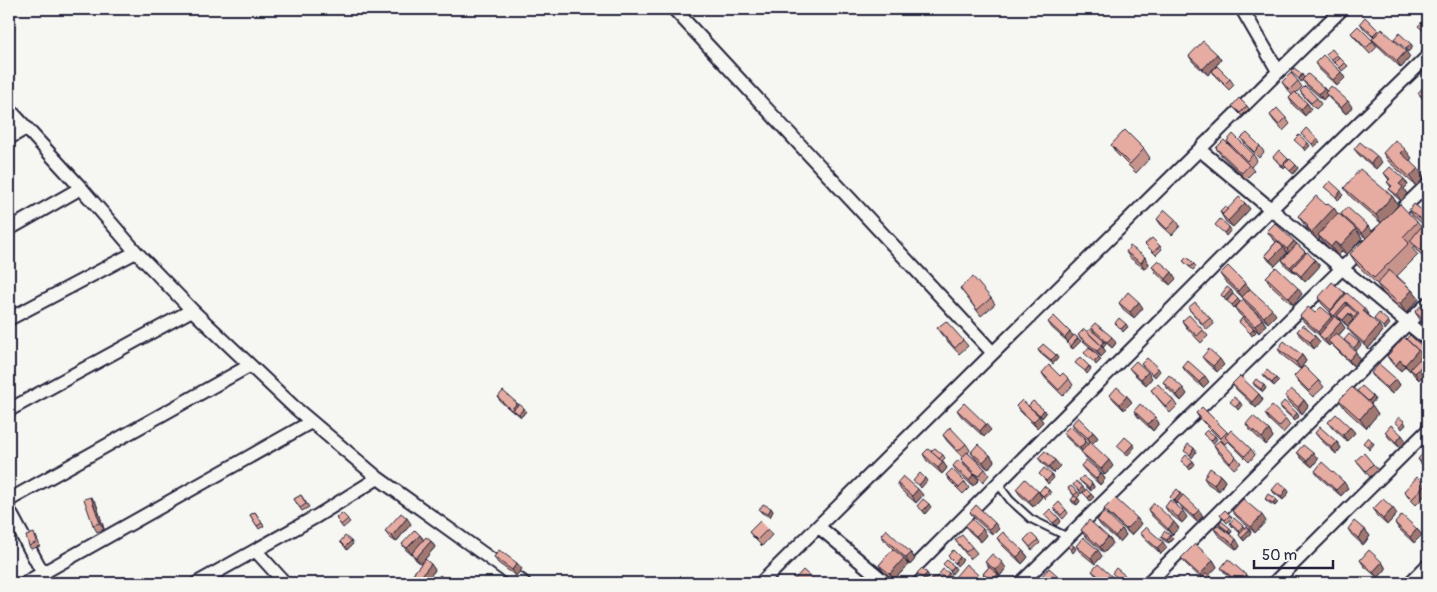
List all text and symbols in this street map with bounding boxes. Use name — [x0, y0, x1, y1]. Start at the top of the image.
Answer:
scale bar — [1254, 537, 1333, 569]
text: 50 m — [1262, 546, 1297, 565]

